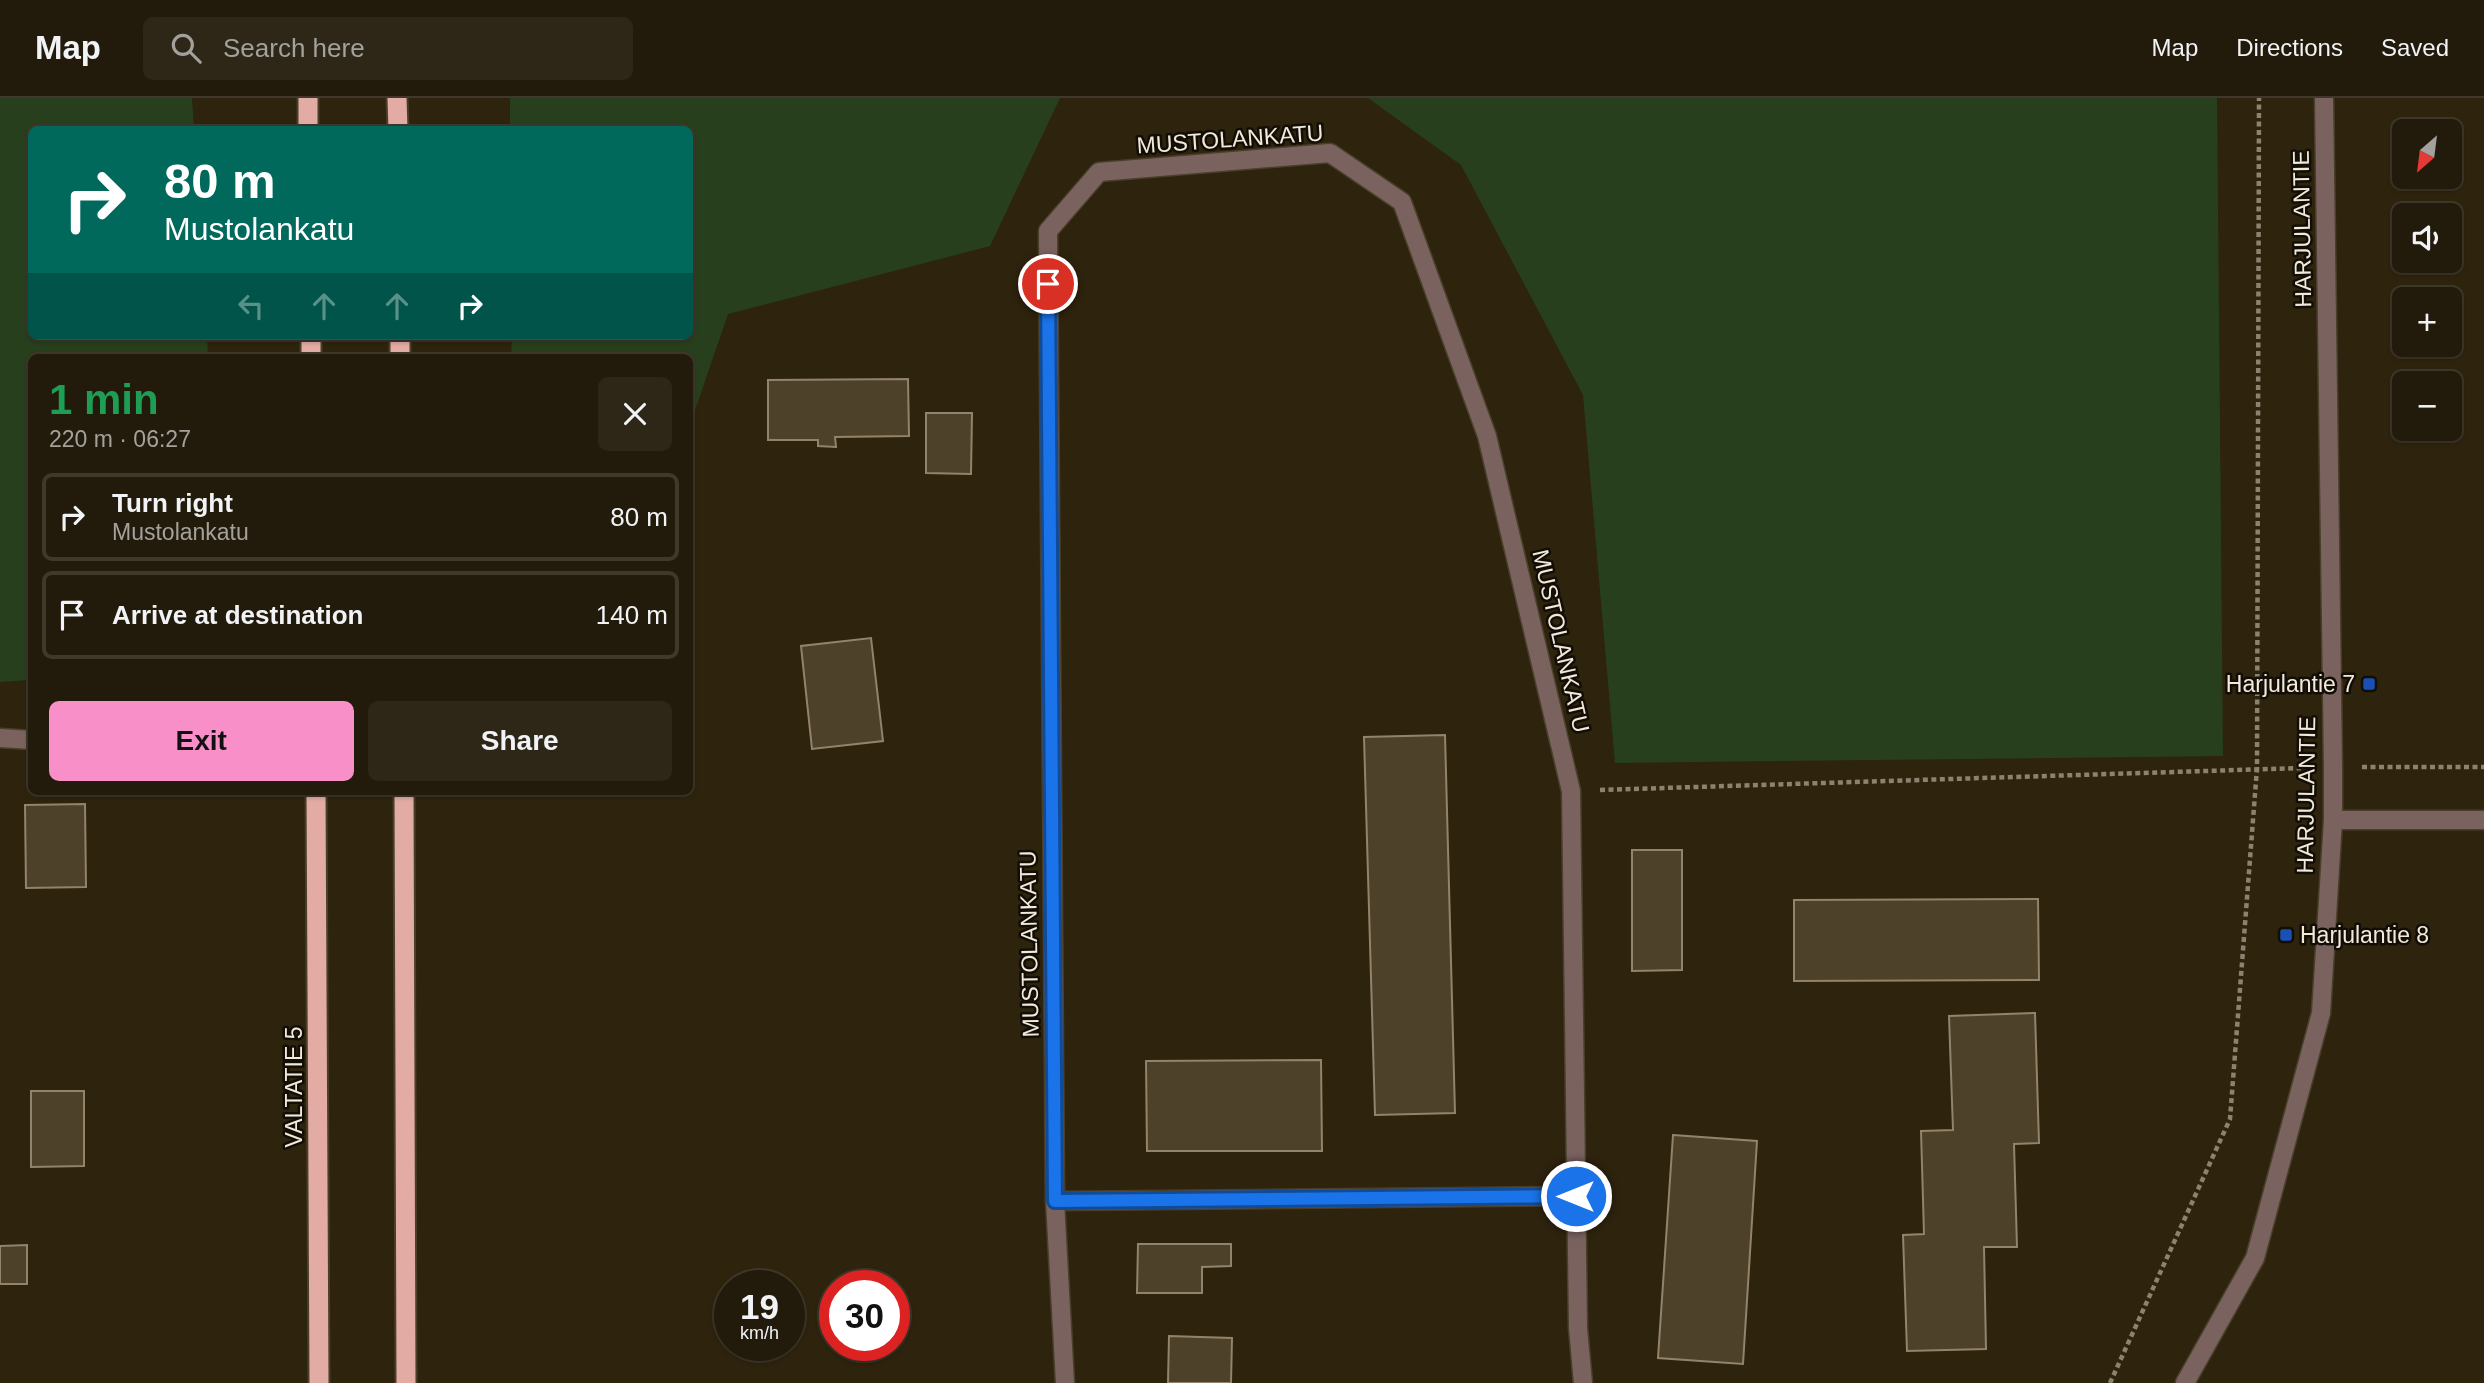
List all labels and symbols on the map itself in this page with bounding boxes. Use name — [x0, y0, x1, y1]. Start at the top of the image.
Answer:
north arrow — [2392, 119, 2462, 189]
street label: MUSTOLANKATU — [1136, 120, 1324, 158]
street label: HARJULANTIE — [2288, 150, 2316, 308]
pin — [1018, 254, 1078, 314]
street label: MUSTOLANKATU — [1527, 547, 1595, 735]
place label: Harjulantie 7 — [2226, 671, 2355, 697]
marker: Harjulantie 7 — [2361, 676, 2377, 692]
street label: HARJULANTIE — [2292, 716, 2320, 874]
street label: MUSTOLANKATU — [1014, 850, 1044, 1038]
place label: Harjulantie 8 — [2300, 922, 2429, 948]
marker: Harjulantie 8 — [2278, 927, 2294, 943]
street label: VALTATIE 5 — [281, 1027, 307, 1148]
position arrow — [1539, 1159, 1613, 1233]
speed limit sign: 30 — [819, 1270, 910, 1361]

